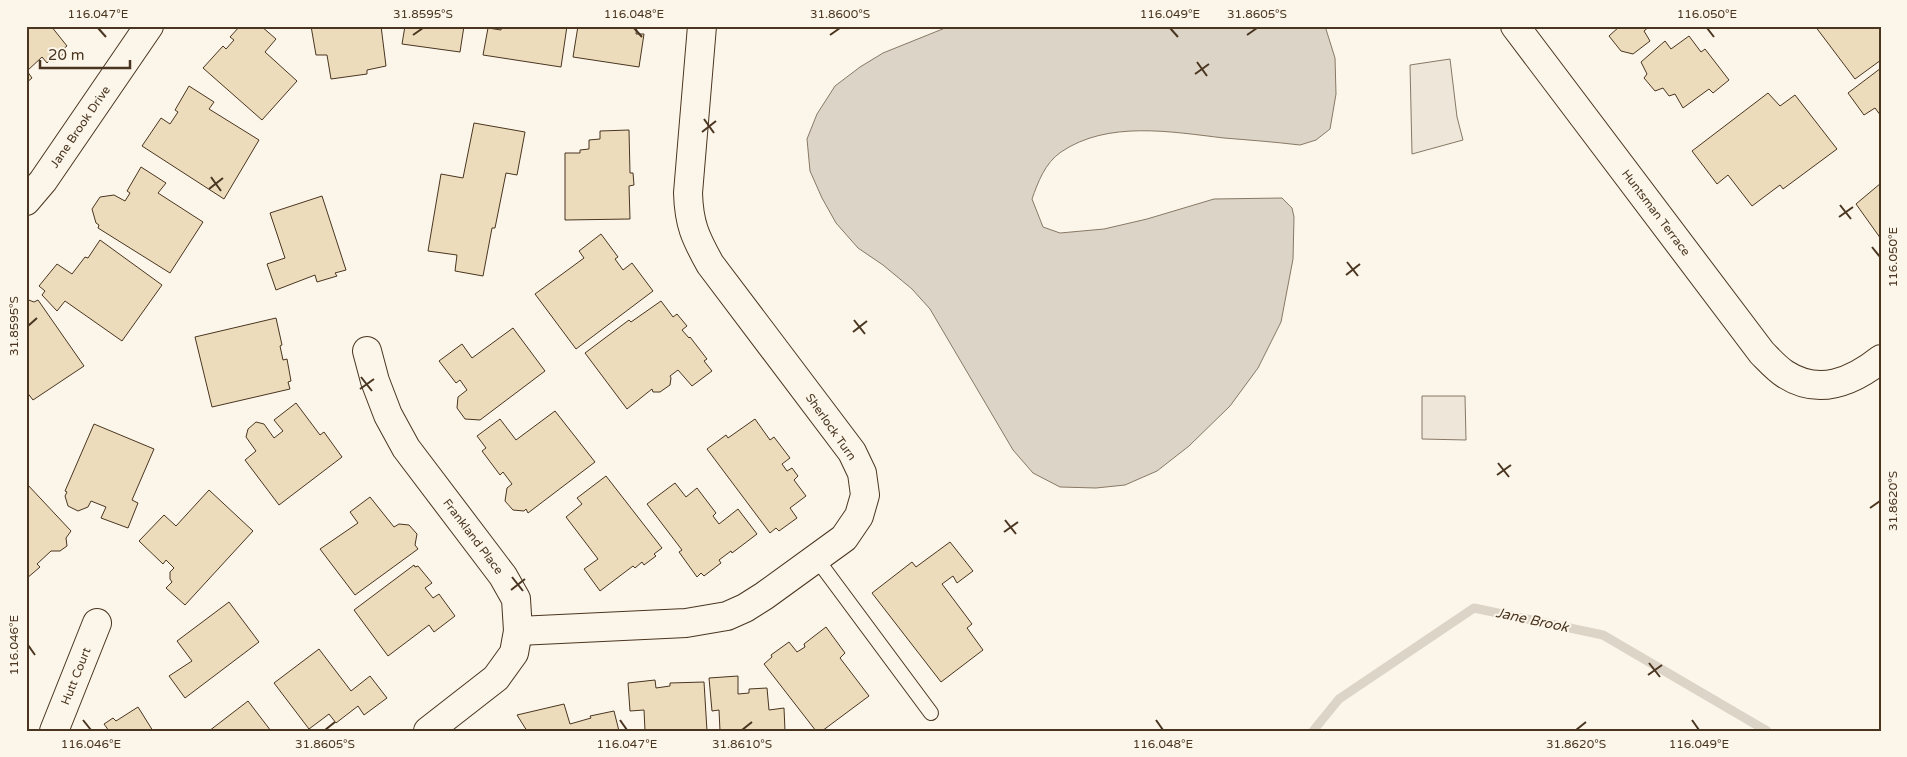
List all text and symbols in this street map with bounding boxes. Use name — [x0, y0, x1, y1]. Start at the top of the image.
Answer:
text: 116.047°E — [68, 7, 129, 21]
text: 31.8595°S — [393, 7, 453, 21]
text: 116.048°E — [604, 7, 665, 21]
text: 31.8600°S — [810, 7, 870, 21]
text: 116.049°E — [1140, 7, 1201, 21]
text: 31.8605°S — [1227, 7, 1287, 21]
text: 116.050°E — [1677, 7, 1738, 21]
scale bar — [40, 38, 130, 70]
text: 20 m — [48, 46, 85, 64]
street label: Jane Brook Drive — [47, 83, 113, 170]
street label: Huntsman Terrace — [1619, 167, 1693, 259]
text: 116.050°E — [1886, 226, 1900, 287]
text: 31.8595°S — [7, 296, 21, 356]
street label: Sherlock Turn — [803, 391, 859, 463]
text: 31.8620°S — [1886, 471, 1900, 531]
street label: Frankland Place — [440, 496, 506, 577]
water label: Jane Brook — [1494, 604, 1571, 636]
text: 116.046°E — [7, 614, 21, 675]
street label: Hutt Court — [58, 645, 94, 707]
text: 116.046°E — [61, 737, 122, 751]
text: 31.8605°S — [295, 737, 355, 751]
text: 116.047°E — [597, 737, 658, 751]
text: 31.8610°S — [712, 737, 772, 751]
text: 116.048°E — [1133, 737, 1194, 751]
text: 31.8620°S — [1546, 737, 1606, 751]
text: 116.049°E — [1669, 737, 1730, 751]

